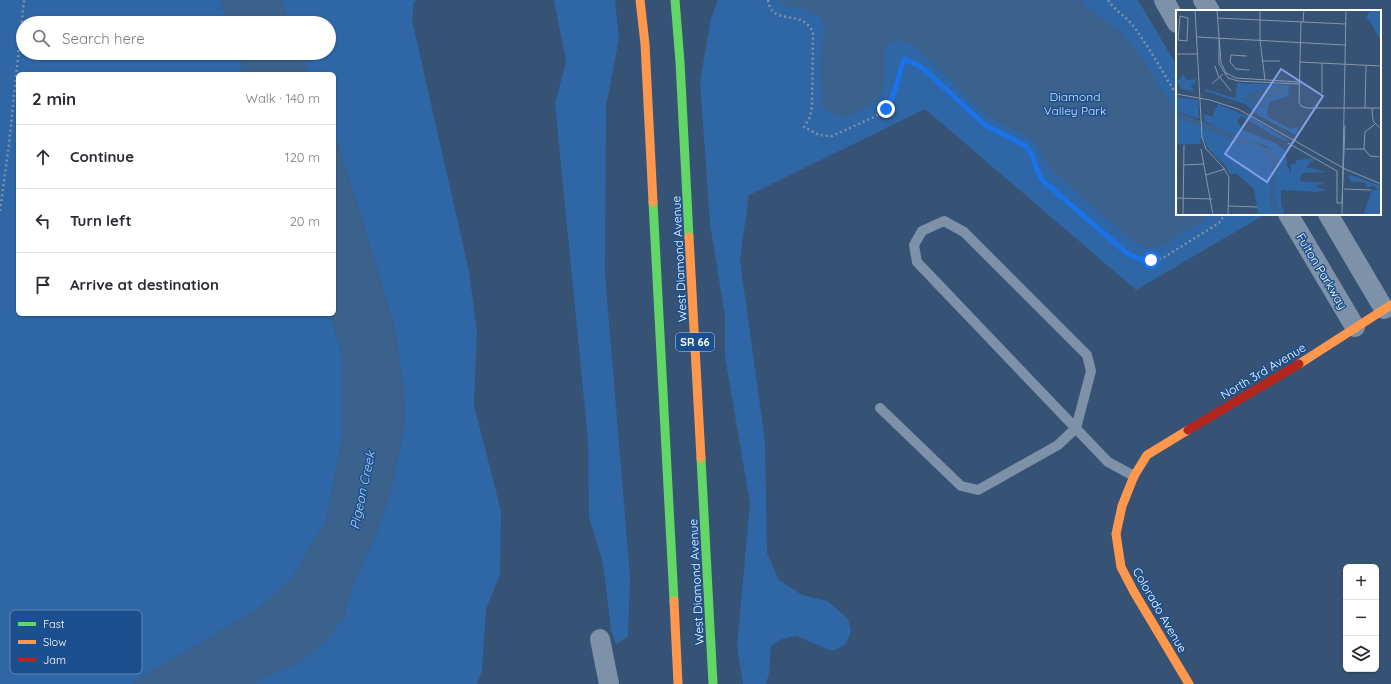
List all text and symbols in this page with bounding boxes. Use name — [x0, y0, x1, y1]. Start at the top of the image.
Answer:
inset map — [1176, 10, 1381, 215]
search box — [16, 16, 336, 60]
icon: search — [30, 27, 52, 49]
text: Search here — [62, 29, 145, 48]
text: 2 min — [32, 88, 76, 109]
park label: Diamond Valley Park — [1044, 89, 1106, 118]
text: Walk · 140 m — [245, 90, 320, 106]
route end — [877, 100, 895, 118]
icon: ahead — [32, 146, 54, 168]
text: Continue — [70, 147, 134, 166]
text: 120 m — [285, 149, 320, 165]
street label: West Diamond Avenue — [668, 195, 690, 322]
icon: left — [32, 210, 54, 232]
text: Turn left — [70, 211, 132, 230]
text: 20 m — [290, 213, 320, 229]
street label: Fulton Parkway — [1293, 230, 1351, 312]
route start — [1142, 251, 1160, 269]
icon: arrive — [32, 274, 54, 296]
text: Arrive at destination — [70, 275, 219, 294]
road number: SR 66 — [676, 333, 714, 351]
street label: North 3rd Avenue — [1218, 339, 1309, 402]
water label: Pigeon Creek — [346, 448, 378, 531]
street label: West Diamond Avenue — [685, 518, 707, 645]
map controls — [1343, 564, 1379, 672]
button: + — [1343, 564, 1379, 600]
street label: Colorado Avenue — [1130, 565, 1190, 655]
button: − — [1343, 600, 1379, 636]
legend — [10, 610, 142, 674]
text: Fast — [43, 617, 65, 631]
text: Slow — [43, 635, 67, 649]
button: layers — [1343, 636, 1379, 672]
text: Jam — [43, 653, 66, 667]

